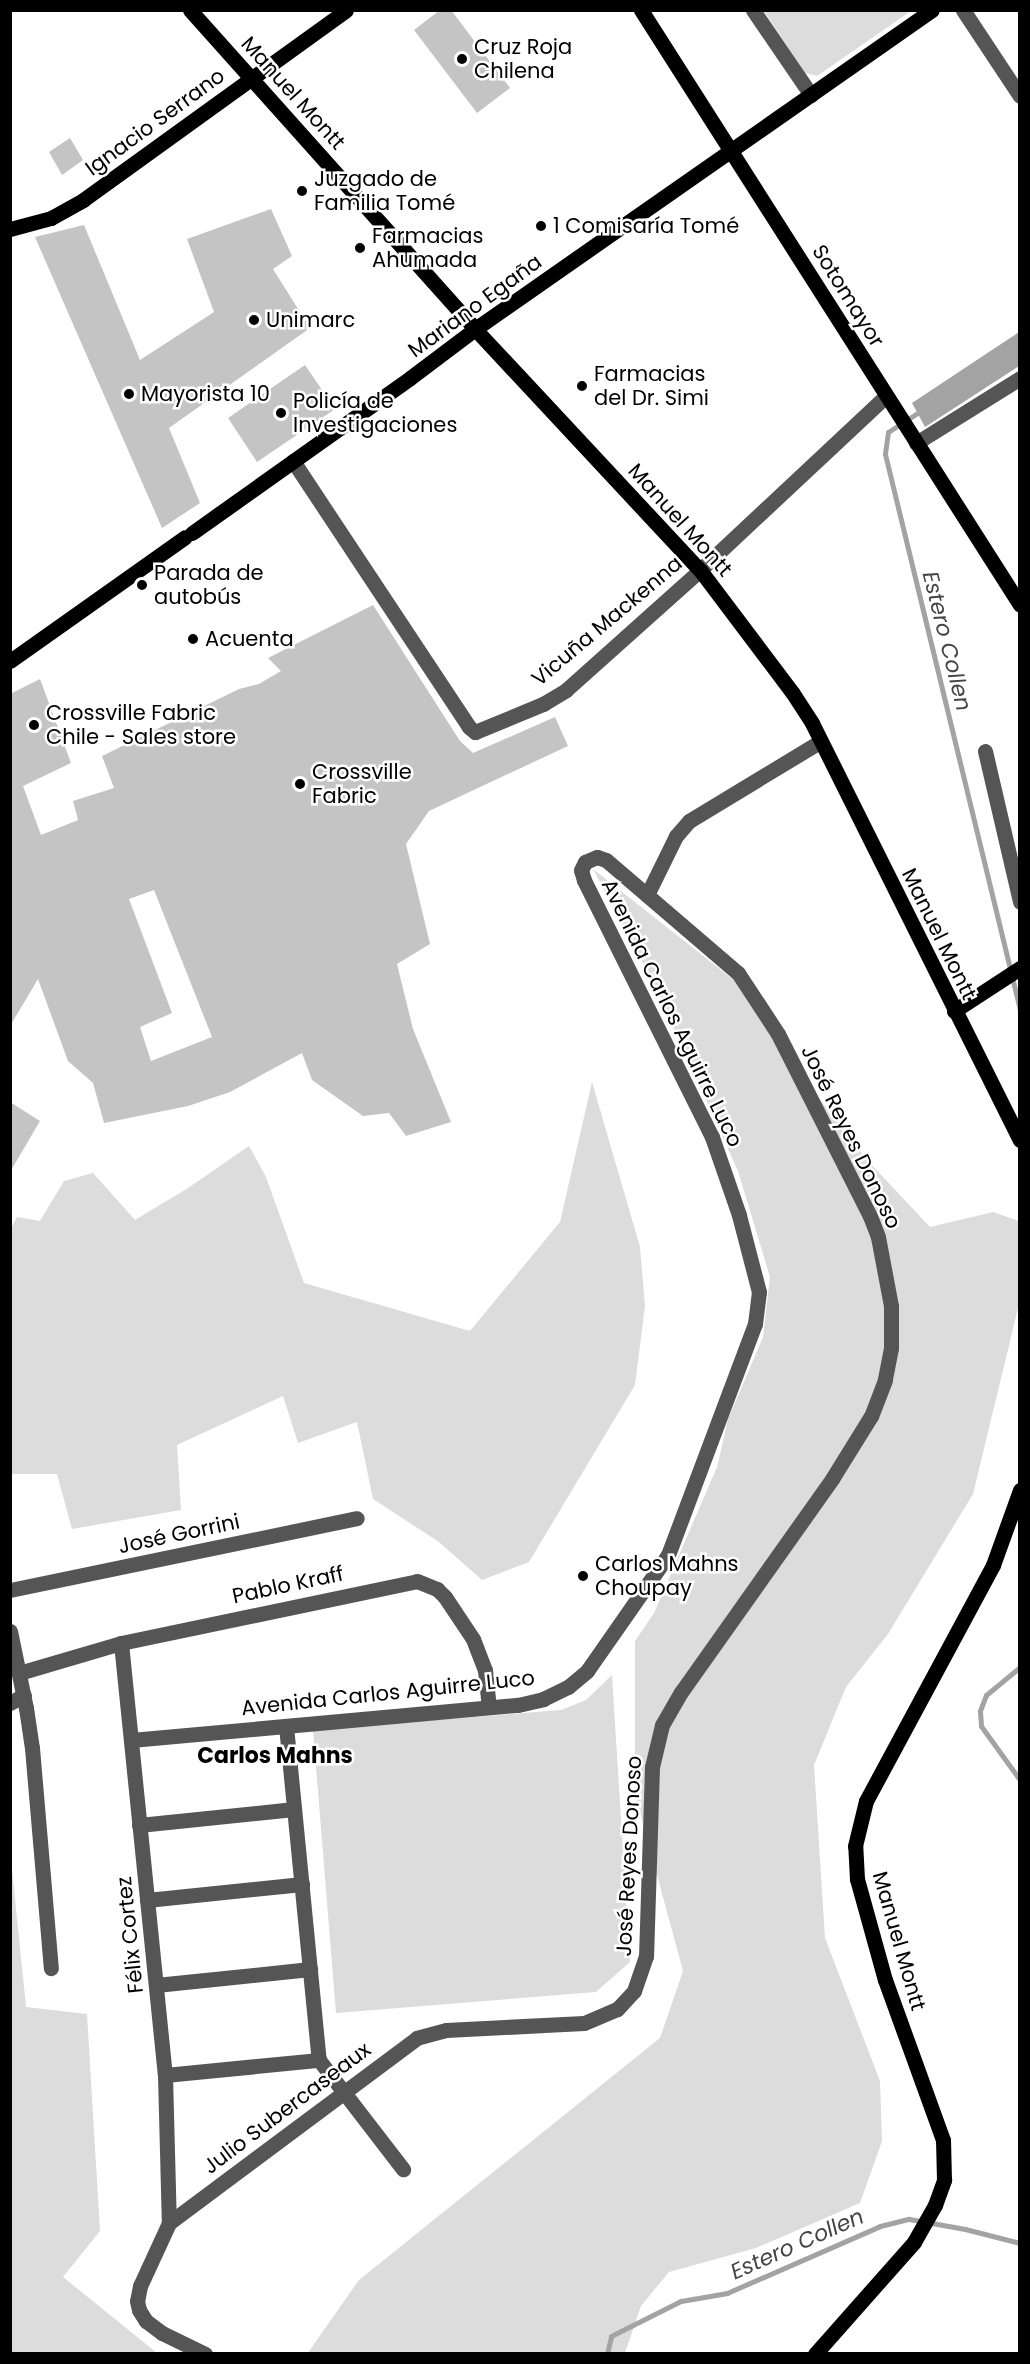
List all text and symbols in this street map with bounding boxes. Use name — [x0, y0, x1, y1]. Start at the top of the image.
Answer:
street label: Manuel Montt — [236, 31, 350, 155]
place label: Cruz Roja Chilena — [474, 34, 572, 84]
marker: Cruz Roja Chilena — [455, 52, 469, 66]
street label: Ignacio Serrano — [80, 63, 230, 181]
place label: Juzgado de Familia Tomé — [314, 166, 455, 216]
marker: Juzgado de Familia Tomé — [295, 184, 309, 198]
place label: 1 Comisaría Tomé — [553, 213, 739, 239]
marker: 1 Comisaría Tomé — [534, 219, 548, 233]
place label: Farmacias Ahumada — [372, 223, 484, 273]
street label: Sotomayor — [807, 240, 889, 352]
marker: Farmacias Ahumada — [353, 241, 367, 255]
street label: Mariano Egaña — [403, 249, 547, 363]
place label: Unimarc — [266, 307, 355, 333]
marker: Unimarc — [247, 313, 261, 327]
place label: Farmacias del Dr. Simi — [594, 361, 709, 411]
marker: Farmacias del Dr. Simi — [575, 379, 589, 393]
place label: Mayorista 10 — [141, 381, 270, 407]
marker: Mayorista 10 — [122, 387, 136, 401]
place label: Policía de Investigaciones — [293, 388, 457, 438]
marker: Policía de Investigaciones — [274, 406, 288, 420]
street label: Manuel Montt — [623, 458, 737, 582]
street label: Vicuña Mackenna — [527, 551, 687, 691]
place label: Parada de autobús — [154, 560, 264, 610]
water label: Estero Collen — [917, 568, 977, 714]
marker: Parada de autobús — [135, 578, 149, 592]
place label: Acuenta — [205, 626, 294, 652]
marker: Acuenta — [186, 632, 200, 646]
place label: Crossville Fabric Chile - Sales store — [46, 700, 236, 750]
marker: Crossville Fabric Chile - Sales store — [27, 718, 41, 732]
place label: Crossville Fabric — [312, 759, 412, 809]
marker: Crossville Fabric — [293, 777, 307, 791]
street label: Manuel Montt — [896, 864, 982, 1004]
street label: Avenida Carlos Aguirre Luco — [596, 875, 748, 1151]
street label: José Reyes Donoso — [796, 1041, 906, 1233]
street label: José Gorrini — [116, 1509, 242, 1559]
place label: Carlos Mahns Choupay — [595, 1551, 739, 1601]
street label: Pablo Kraff — [230, 1561, 346, 1609]
marker: Carlos Mahns Choupay — [576, 1569, 590, 1583]
street label: Avenida Carlos Aguirre Luco — [240, 1665, 536, 1721]
district label: Carlos Mahns — [197, 1743, 353, 1769]
street label: José Reyes Donoso — [611, 1755, 647, 1957]
street label: Manuel Montt — [867, 1869, 931, 2013]
street label: Félix Cortez — [111, 1875, 149, 1995]
street label: Julio Subercaseaux — [198, 2037, 376, 2179]
water label: Estero Collen — [726, 2203, 868, 2285]

